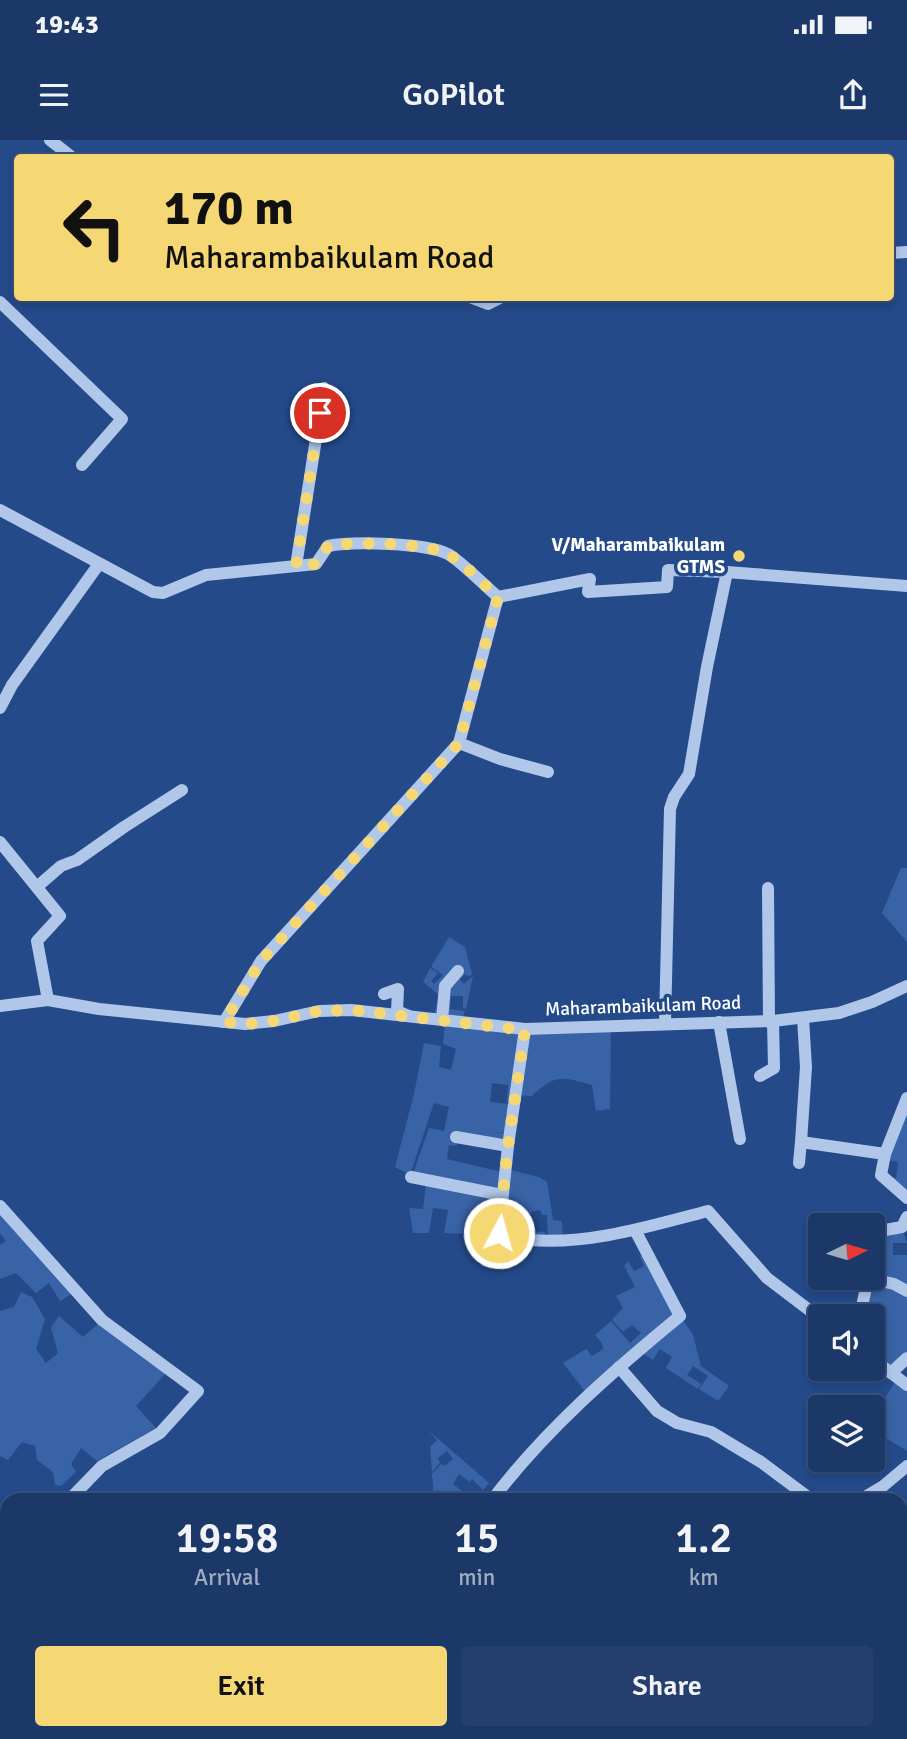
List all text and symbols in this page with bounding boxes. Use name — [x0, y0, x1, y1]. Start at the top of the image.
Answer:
text: 19:43 — [35, 9, 99, 41]
text: GoPilot — [402, 75, 505, 114]
icon: menu — [35, 76, 73, 114]
icon: share — [834, 76, 872, 114]
text: 170 m — [164, 178, 294, 238]
icon: left — [49, 182, 140, 273]
text: Maharambaikulam Road — [164, 238, 495, 277]
pin — [290, 383, 350, 443]
icon: arrive — [301, 394, 339, 432]
place label: V/Maharambaikulam GTMS — [552, 533, 725, 579]
marker: V/Maharambaikulam GTMS — [731, 548, 747, 564]
street label: Maharambaikulam Road — [545, 991, 741, 1021]
position arrow — [462, 1196, 536, 1270]
north arrow — [808, 1213, 886, 1290]
map controls — [808, 1213, 885, 1472]
button: sound — [808, 1304, 885, 1381]
button: layers — [808, 1395, 885, 1472]
text: 19:58 — [176, 1513, 278, 1564]
text: 15 — [454, 1513, 500, 1564]
text: 1.2 — [675, 1513, 732, 1564]
text: Arrival — [194, 1563, 260, 1592]
text: min — [458, 1563, 495, 1592]
text: km — [689, 1563, 719, 1592]
button: Exit — [35, 1646, 447, 1726]
button: Share — [461, 1646, 873, 1726]

